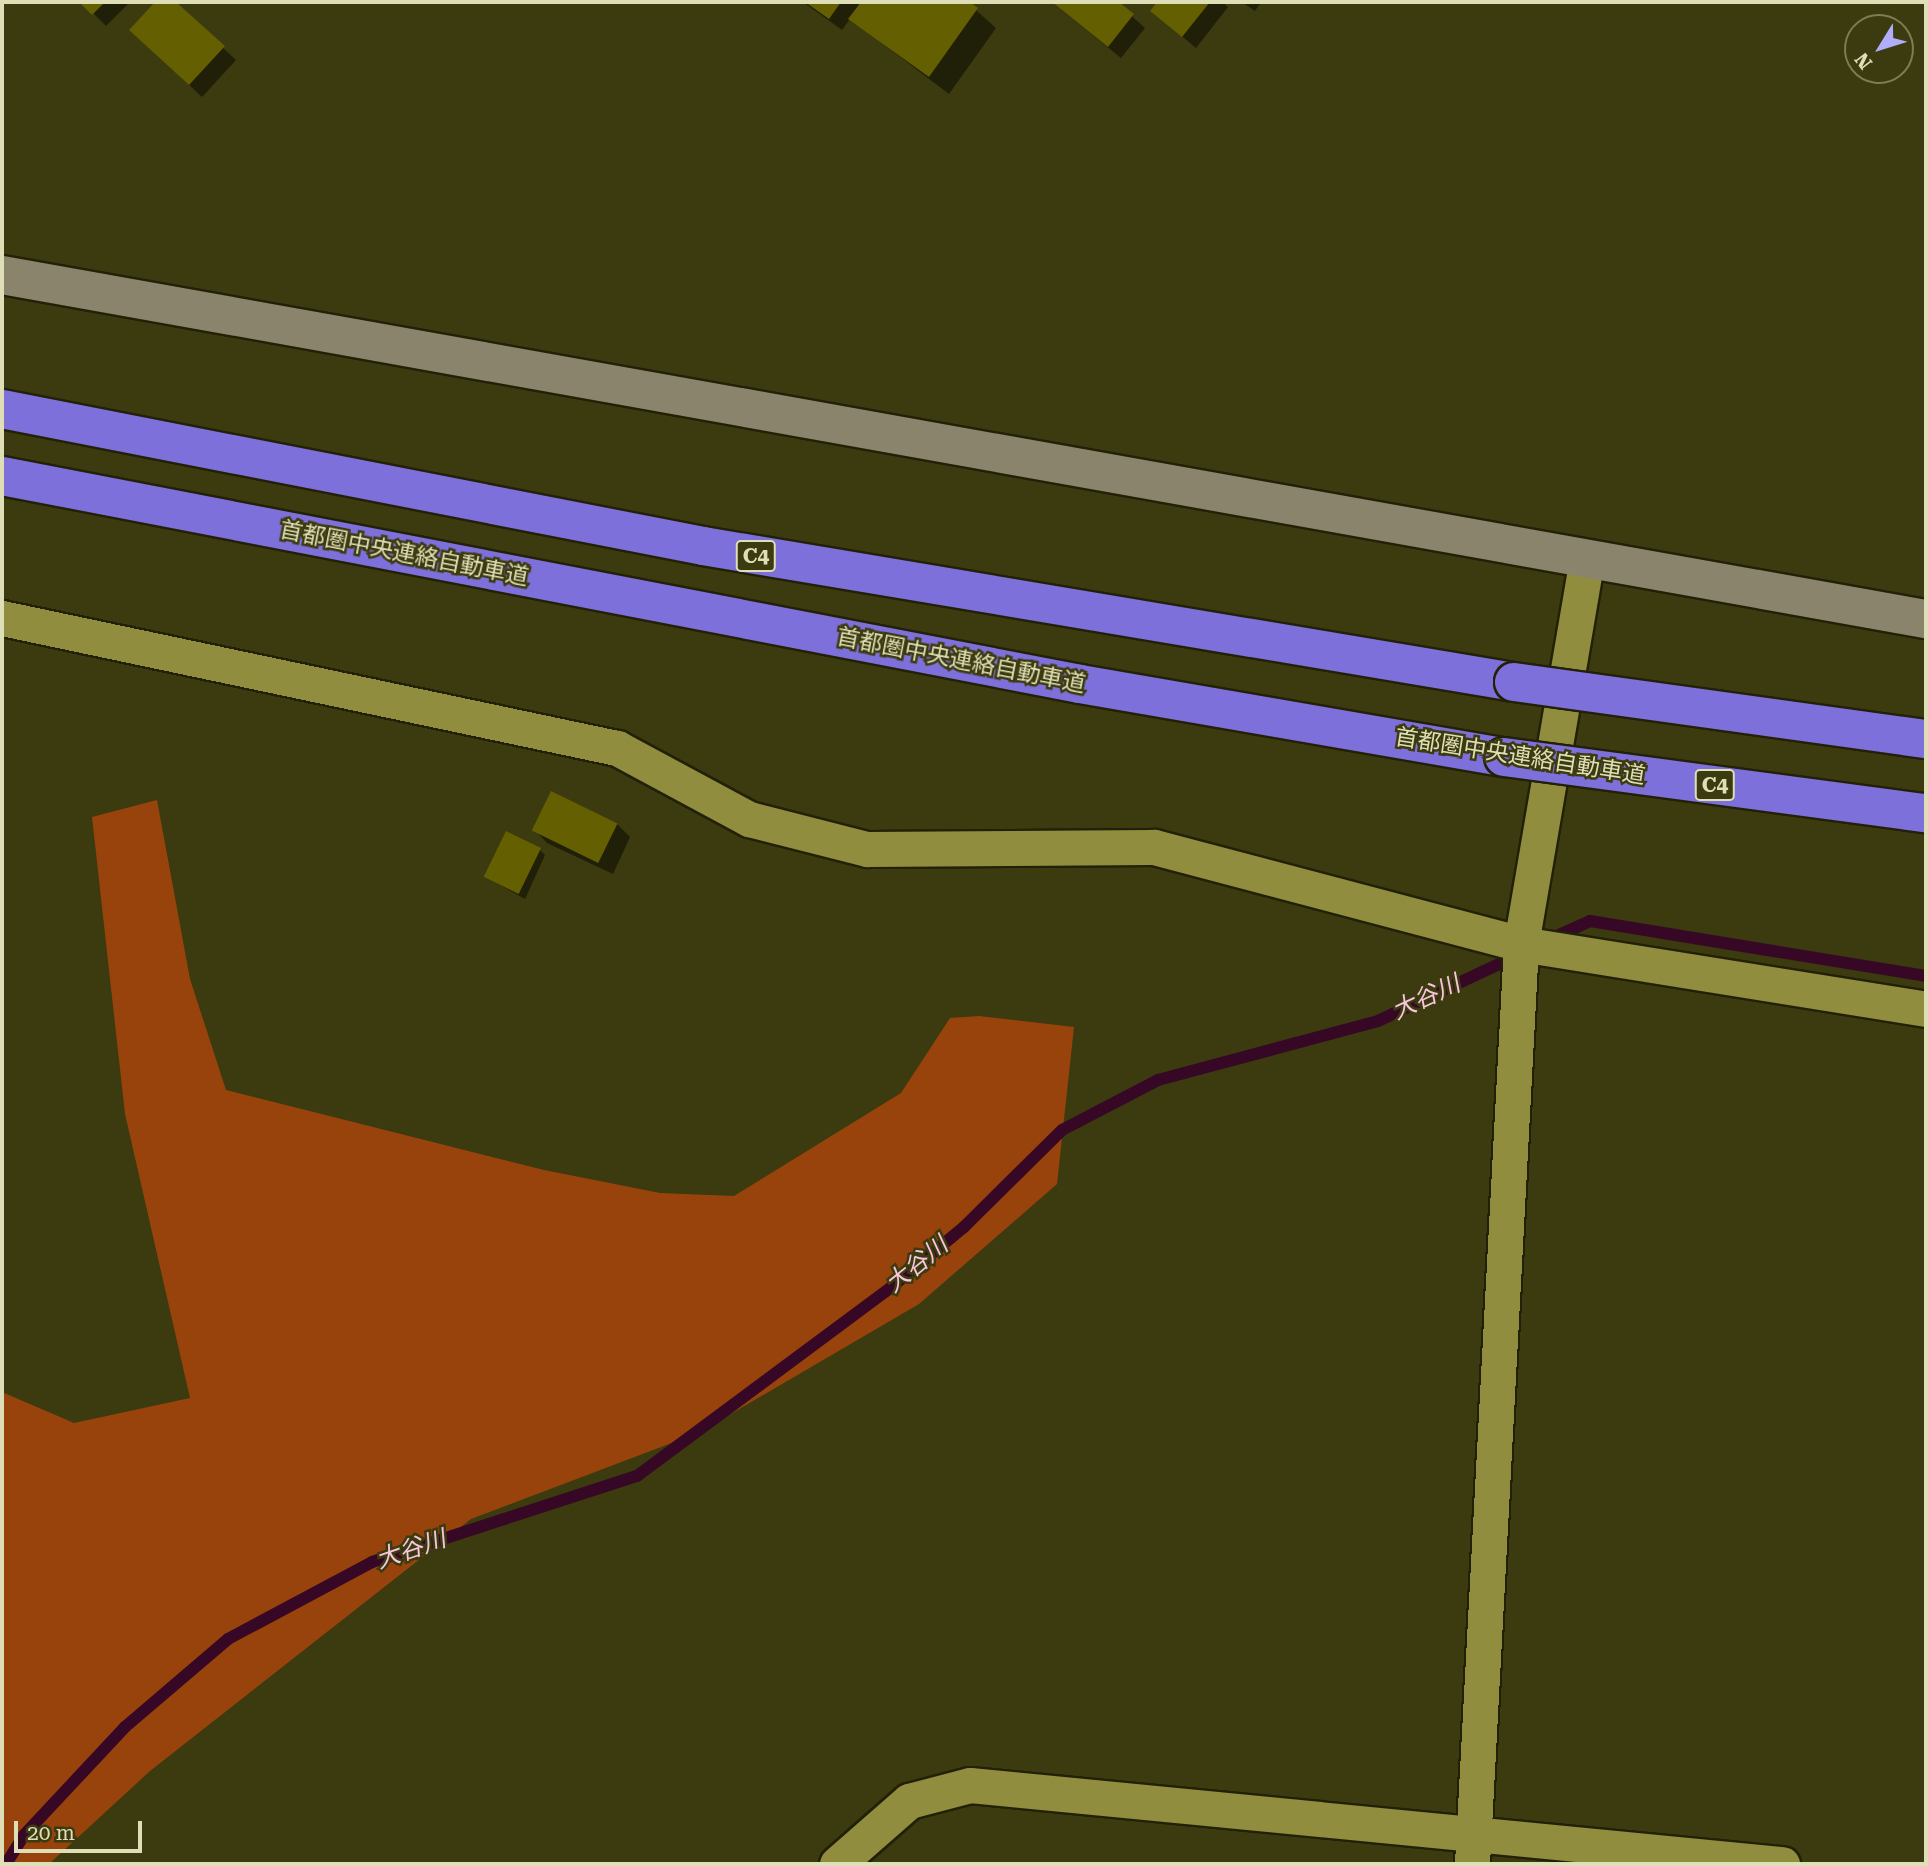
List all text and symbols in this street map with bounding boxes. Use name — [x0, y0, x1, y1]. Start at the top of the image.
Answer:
north arrow — [1844, 14, 1914, 84]
text: N — [1850, 48, 1877, 74]
street label: 首都圏中央連絡自動車道 — [277, 516, 531, 592]
road number: C4 — [735, 538, 777, 574]
street label: 首都圏中央連絡自動車道 — [834, 623, 1088, 699]
street label: 首都圏中央連絡自動車道 — [1393, 724, 1647, 790]
road number: C4 — [1694, 768, 1736, 802]
water label: 大谷川 — [1387, 970, 1465, 1026]
water label: 大谷川 — [880, 1231, 954, 1299]
water label: 大谷川 — [372, 1525, 450, 1575]
scale bar — [18, 1806, 145, 1850]
text: 20 m — [27, 1821, 75, 1845]

